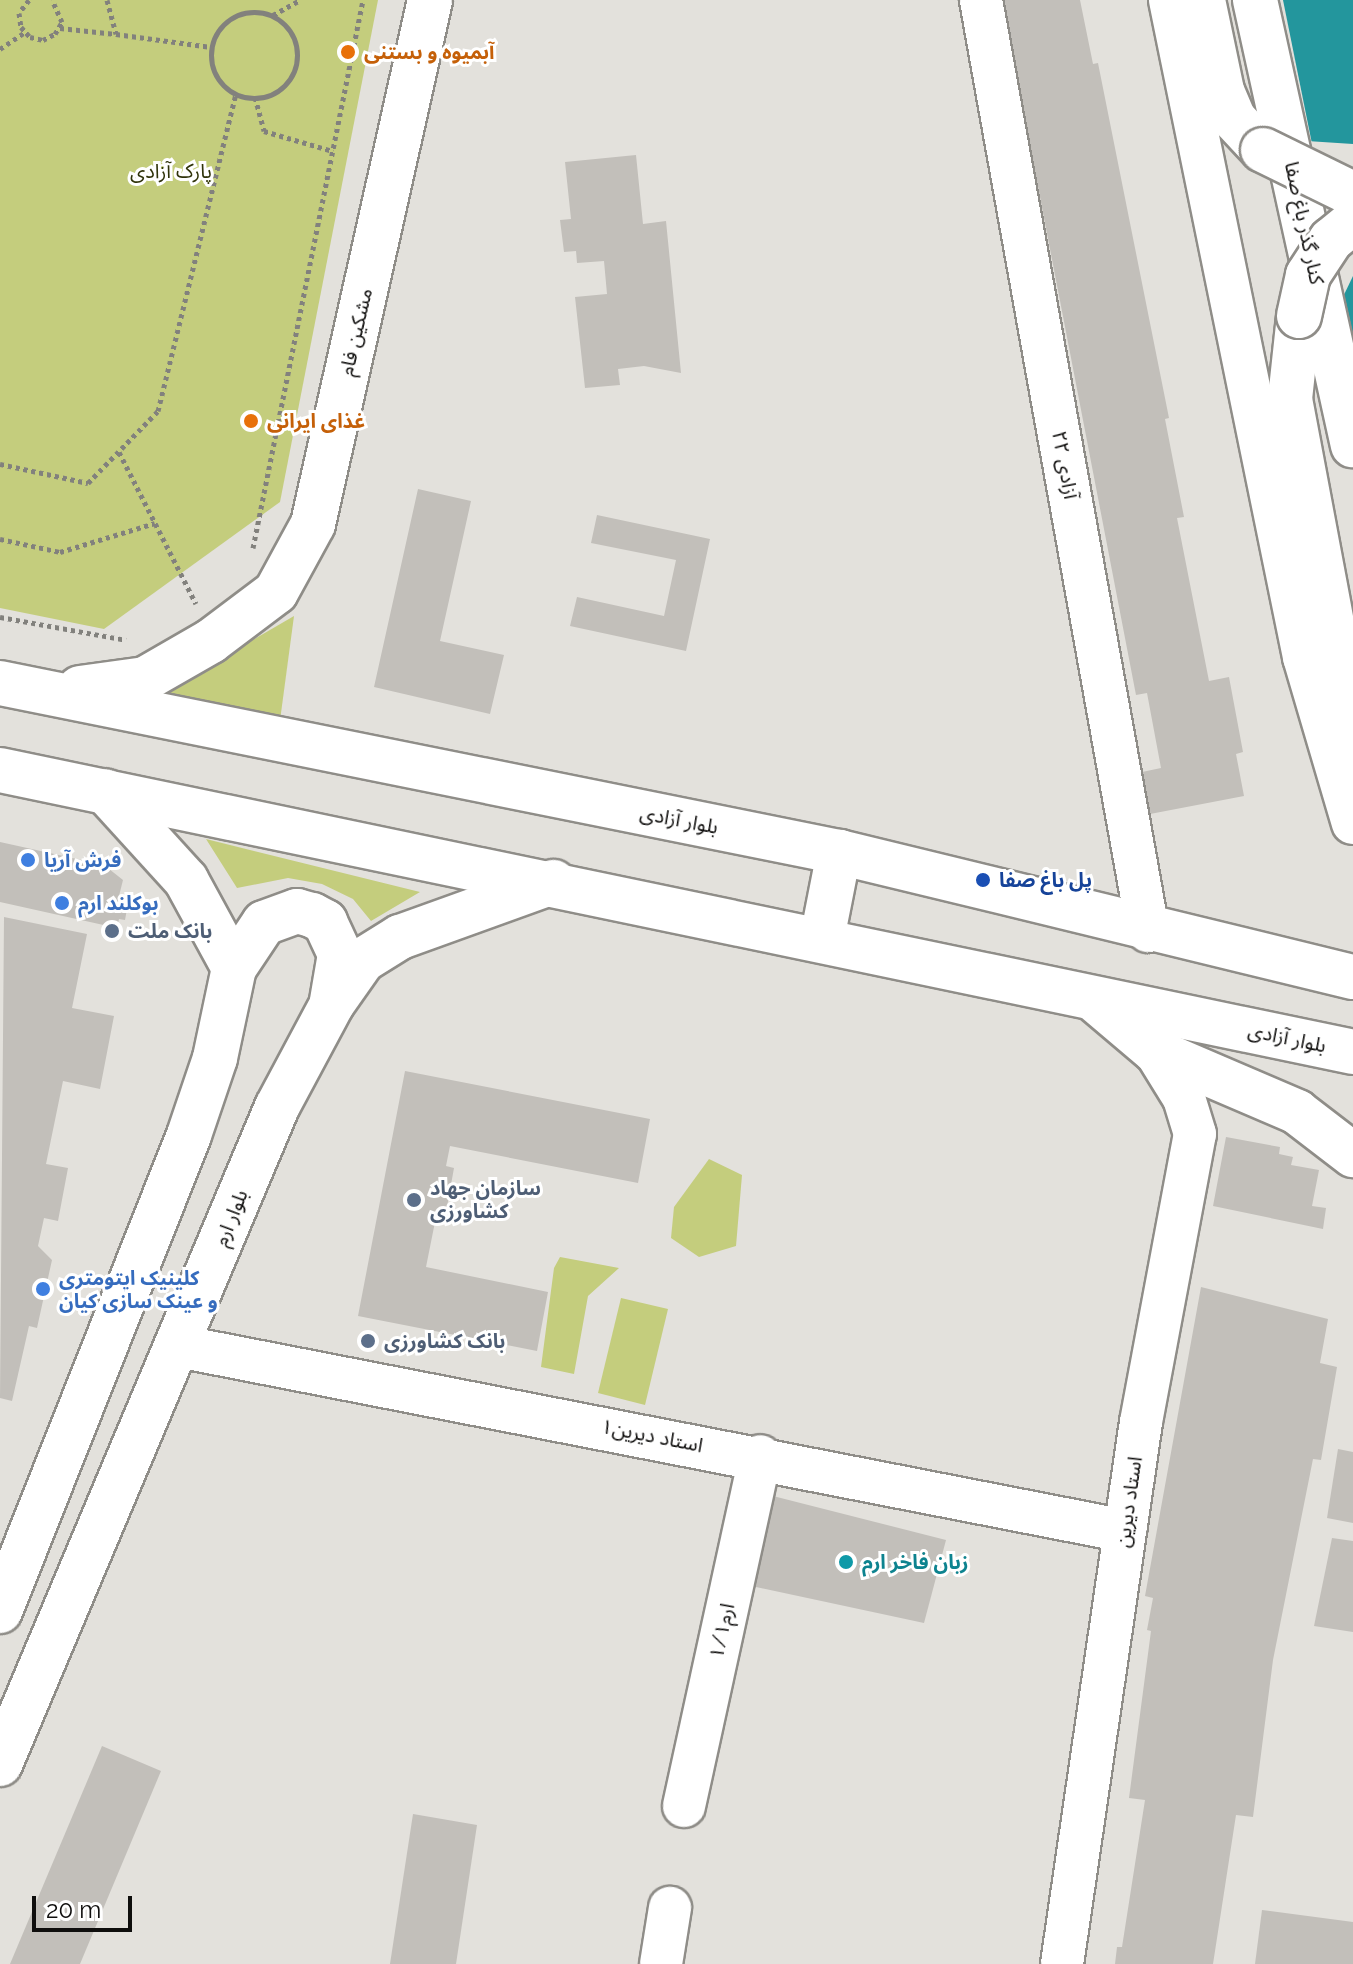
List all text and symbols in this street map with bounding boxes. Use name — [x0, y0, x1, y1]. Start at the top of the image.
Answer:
place label: آبمیوه و بستنی — [364, 40, 494, 64]
marker: آبمیوه و بستنی — [339, 43, 357, 61]
park label: پارک آزادی — [130, 159, 212, 183]
street label: کنار گذر باغ صفا — [1279, 159, 1329, 287]
street label: مشکین فام — [334, 286, 378, 378]
place label: غذای ایرانی — [267, 409, 365, 433]
marker: غذای ایرانی — [242, 412, 260, 430]
street label: آزادی ۲۲ — [1047, 429, 1083, 501]
street label: بلوار آزادی — [638, 801, 720, 839]
place label: فرش آریا — [44, 848, 121, 872]
marker: فرش آریا — [19, 851, 37, 869]
place label: پل باغ صفا — [999, 868, 1092, 892]
marker: پل باغ صفا — [974, 871, 992, 889]
place label: بوکلند ارم — [78, 891, 158, 915]
marker: بوکلند ارم — [53, 894, 71, 912]
place label: بانک ملت — [128, 919, 212, 943]
marker: بانک ملت — [103, 922, 121, 940]
street label: بلوار آزادی — [1246, 1018, 1328, 1058]
place label: سازمان جهاد کشاورزی — [430, 1176, 541, 1223]
street label: بلوار ارم — [209, 1186, 253, 1250]
marker: سازمان جهاد کشاورزی — [405, 1191, 423, 1209]
place label: کلینیک اپتومتری و عینک سازی کیان — [59, 1266, 218, 1313]
marker: کلینیک اپتومتری و عینک سازی کیان — [34, 1280, 52, 1298]
place label: بانک کشاورزی — [384, 1329, 505, 1353]
marker: بانک کشاورزی — [359, 1332, 377, 1350]
street label: استاد دیرین۱ — [599, 1414, 705, 1458]
street label: استاد دیرین — [1111, 1455, 1147, 1549]
place label: زبان فاخر ارم — [862, 1550, 969, 1574]
marker: زبان فاخر ارم — [837, 1553, 855, 1571]
street label: ۱/۱ارم — [704, 1601, 740, 1661]
scale bar — [36, 1880, 136, 1930]
text: 20 m — [46, 1895, 101, 1924]

